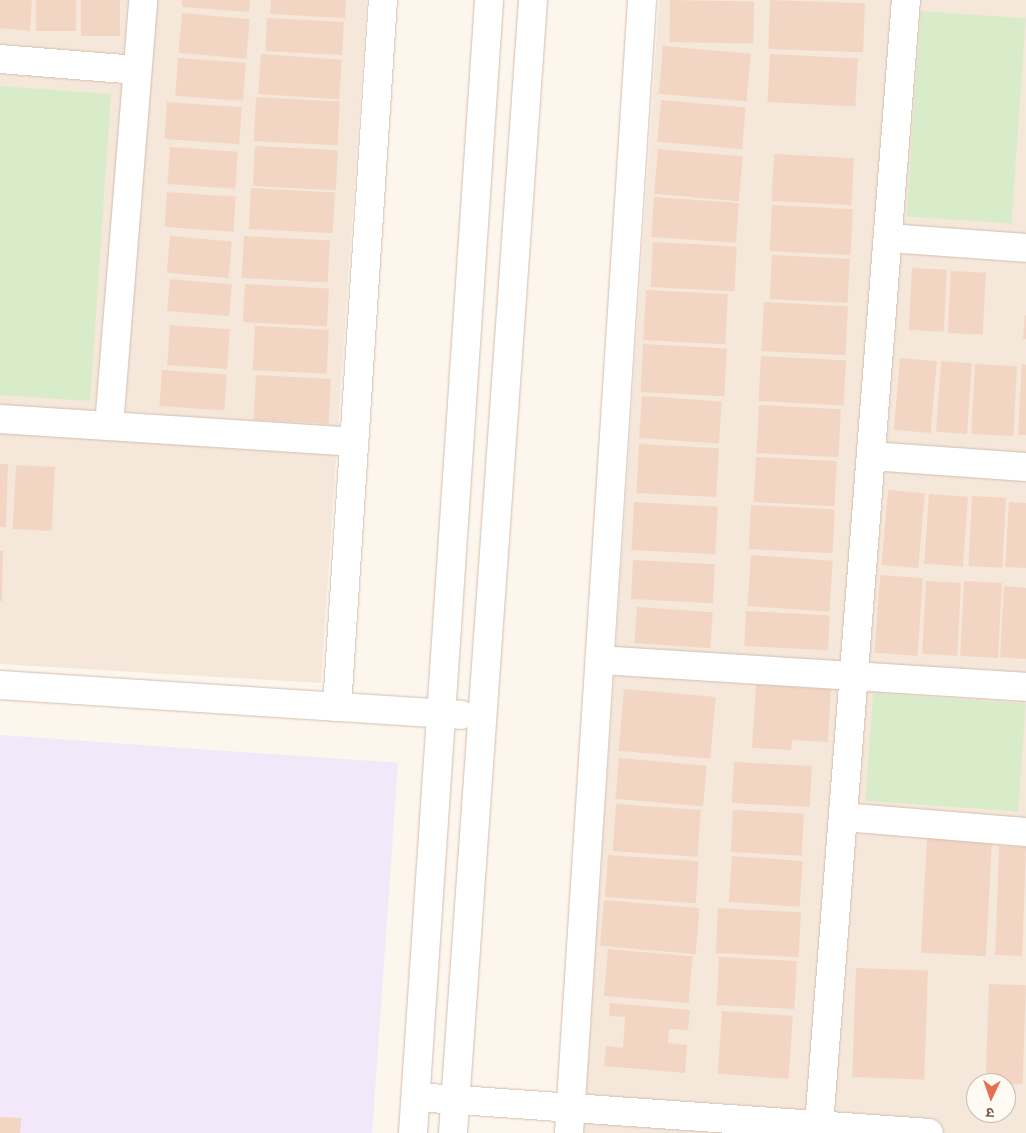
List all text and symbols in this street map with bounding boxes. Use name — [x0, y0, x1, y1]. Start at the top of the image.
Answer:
north arrow — [966, 1073, 1016, 1123]
text: उ — [986, 1105, 995, 1119]

